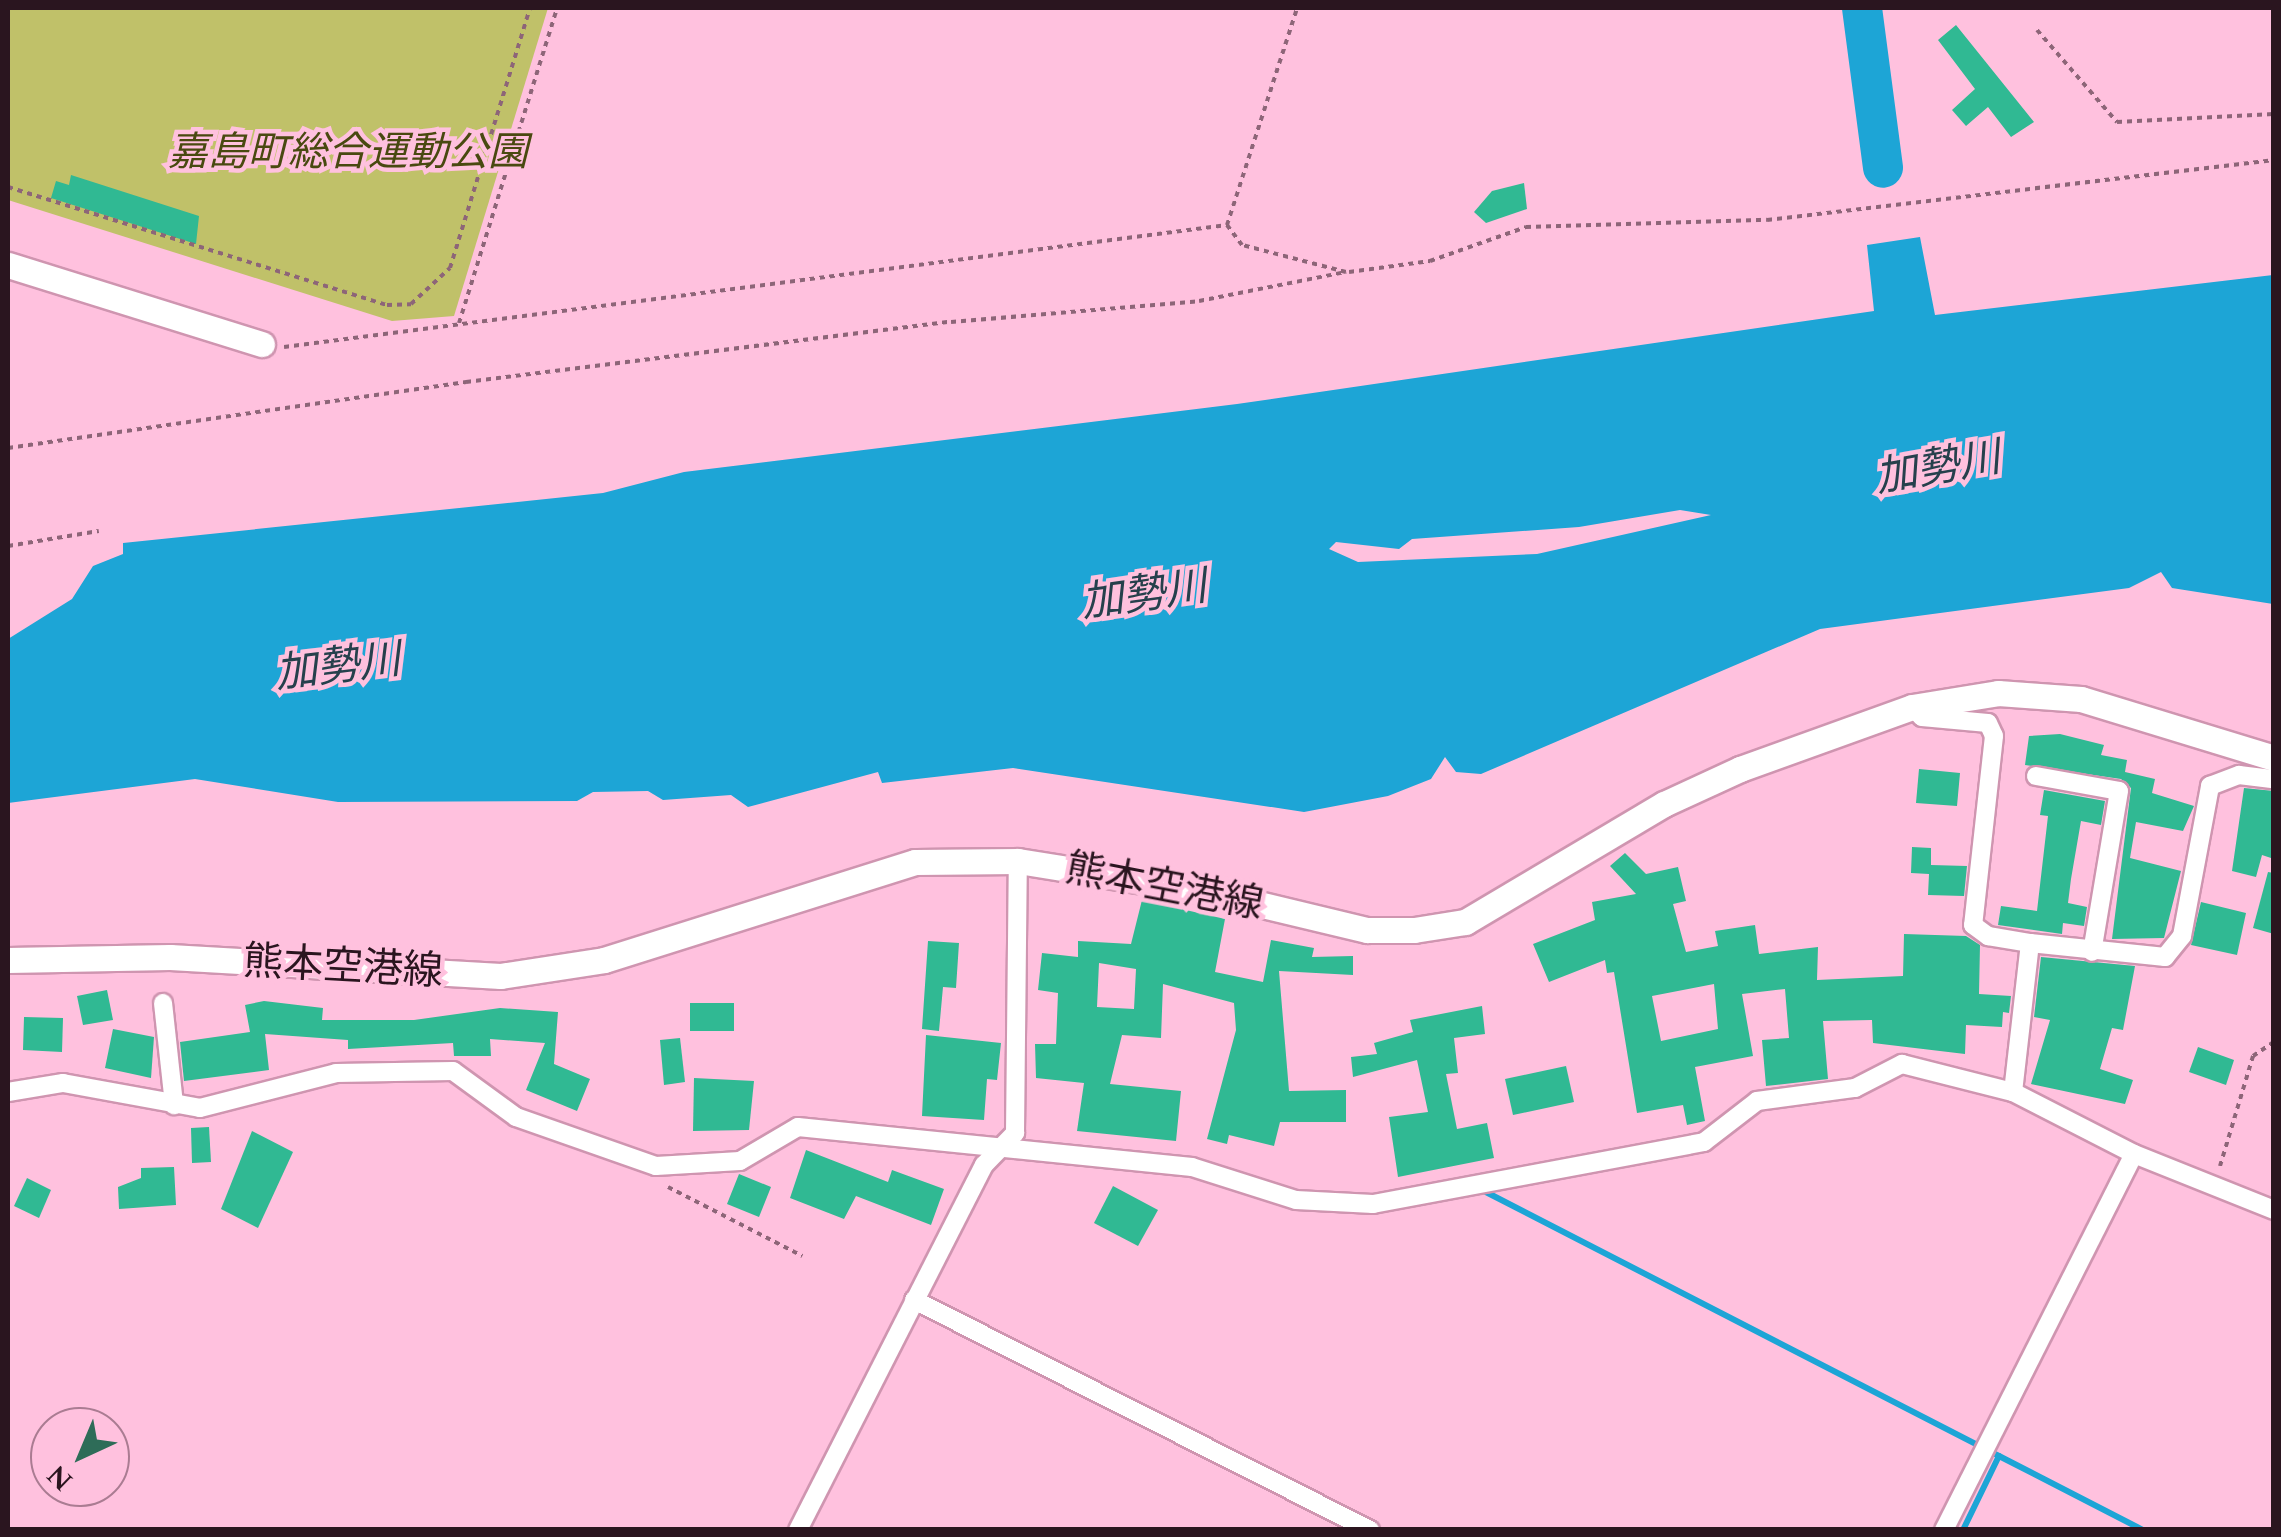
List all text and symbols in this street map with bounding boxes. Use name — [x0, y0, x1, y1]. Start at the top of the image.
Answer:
park label: 嘉島町総合運動公園 — [168, 130, 528, 178]
water label: 加勢川 — [1872, 433, 2004, 505]
water label: 加勢川 — [1078, 562, 1210, 630]
water label: 加勢川 — [272, 635, 404, 701]
street label: 熊本空港線 — [1061, 845, 1267, 931]
street label: 熊本空港線 — [242, 939, 444, 997]
north arrow — [30, 1407, 130, 1507]
text: N — [37, 1454, 83, 1501]

